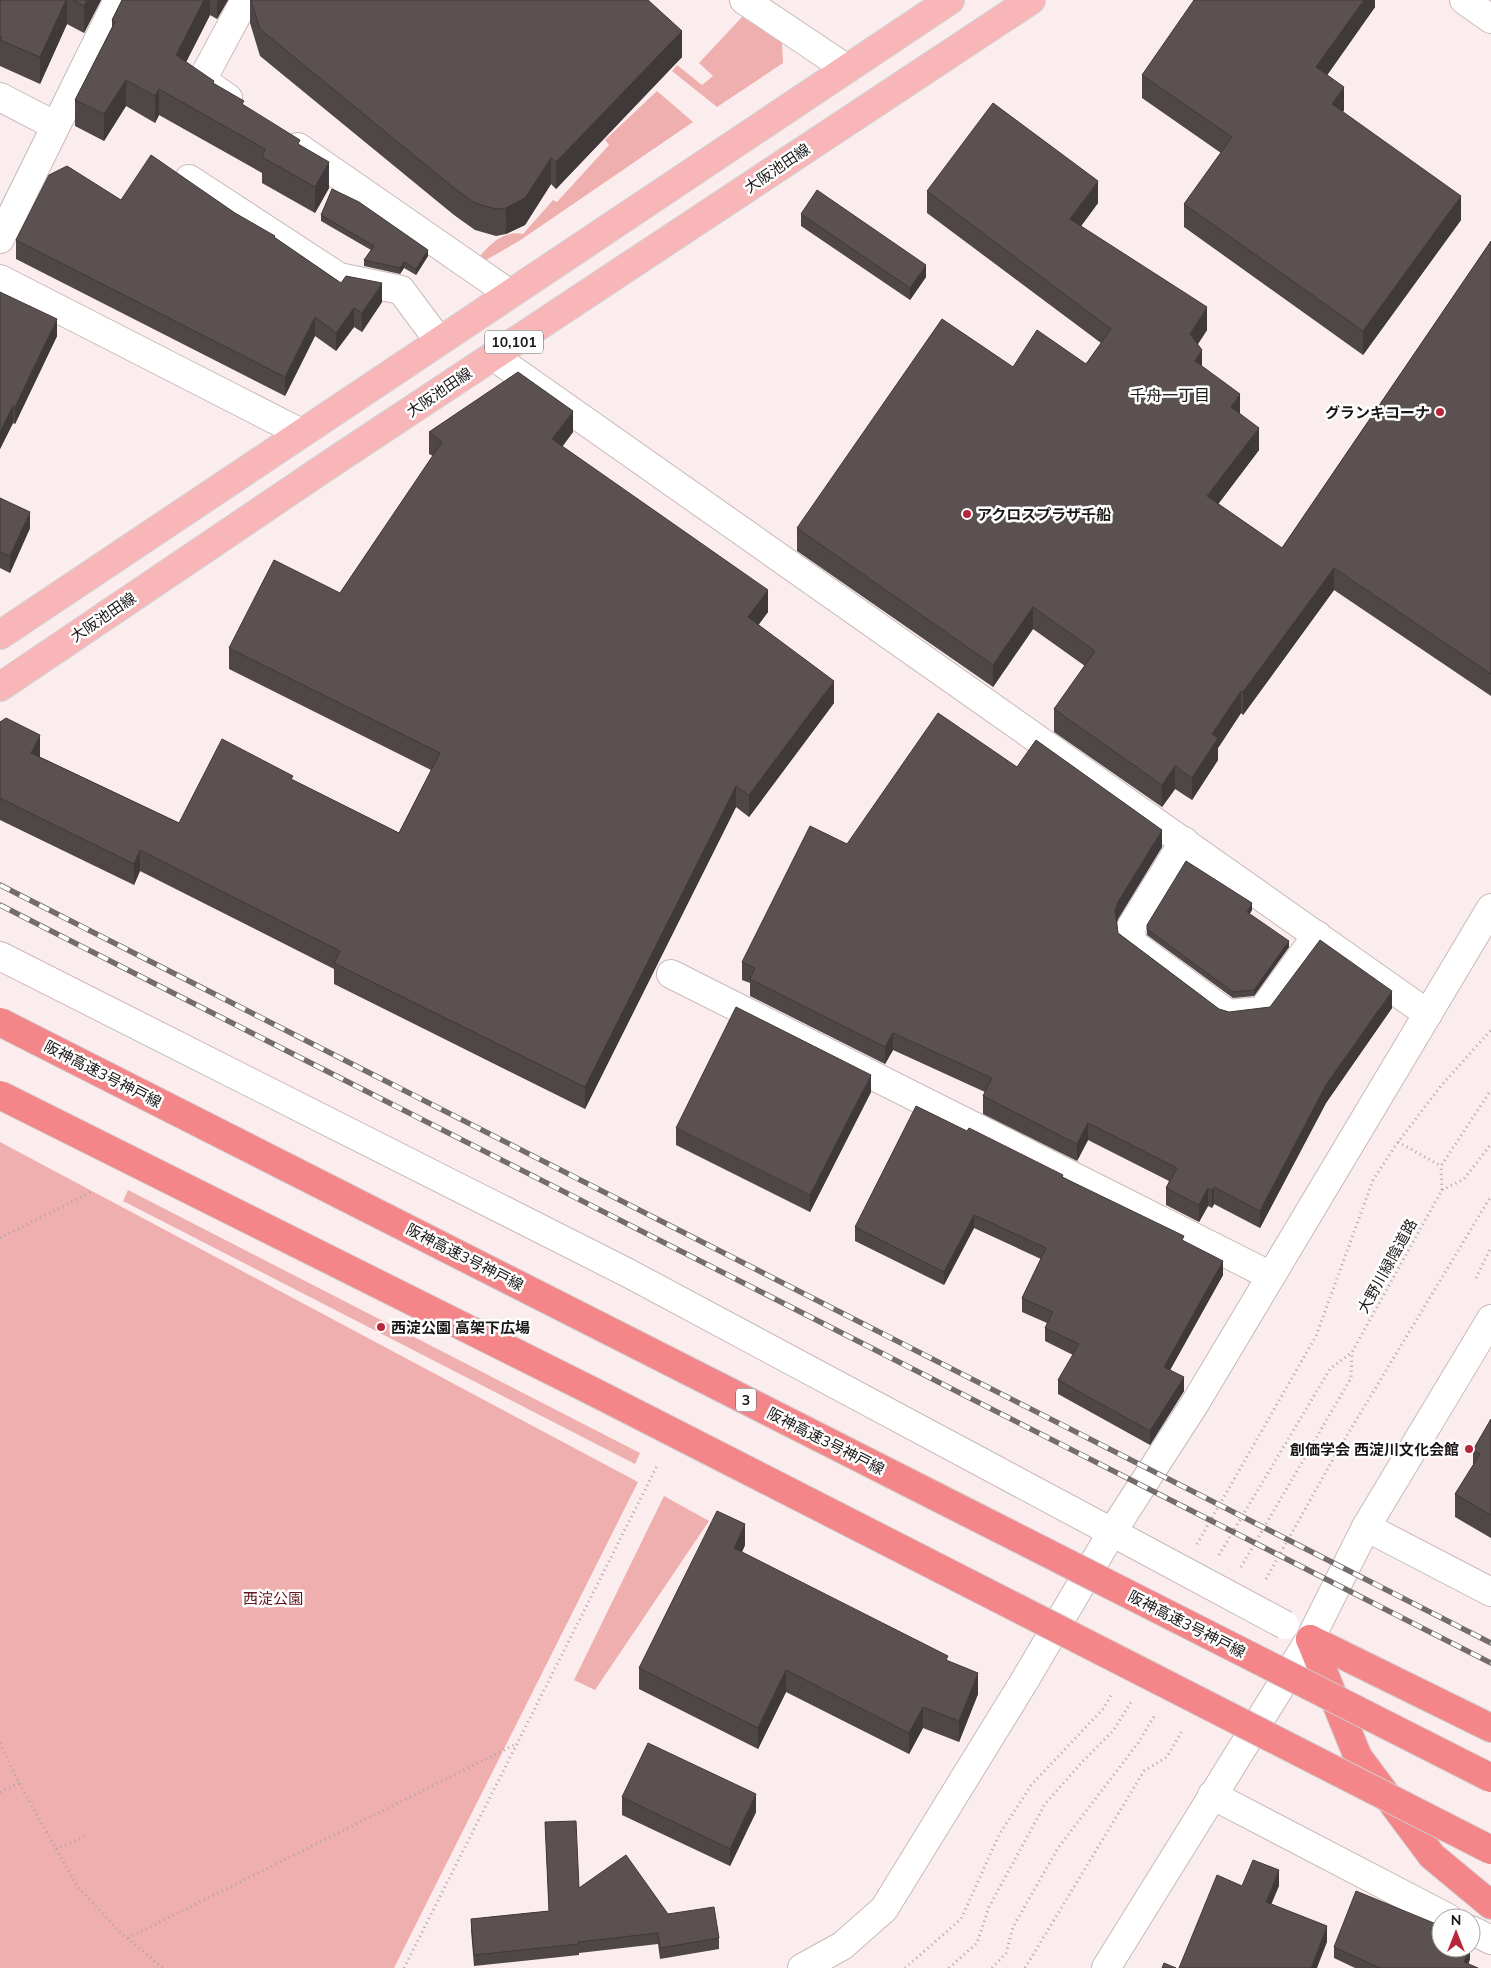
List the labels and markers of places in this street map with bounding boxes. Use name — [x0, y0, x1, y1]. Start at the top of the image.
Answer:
place label: グランキコーナ — [1325, 403, 1430, 422]
marker: グランキコーナ — [1434, 406, 1446, 418]
place label: アクロスプラザ千船 — [977, 505, 1111, 524]
marker: アクロスプラザ千船 — [961, 508, 973, 520]
place label: 西淀公園 高架下広場 — [391, 1318, 530, 1337]
marker: 西淀公園 高架下広場 — [375, 1321, 387, 1333]
place label: 創価学会 西淀川文化会館 — [1290, 1440, 1459, 1459]
marker: 創価学会 西淀川文化会館 — [1463, 1443, 1475, 1455]

